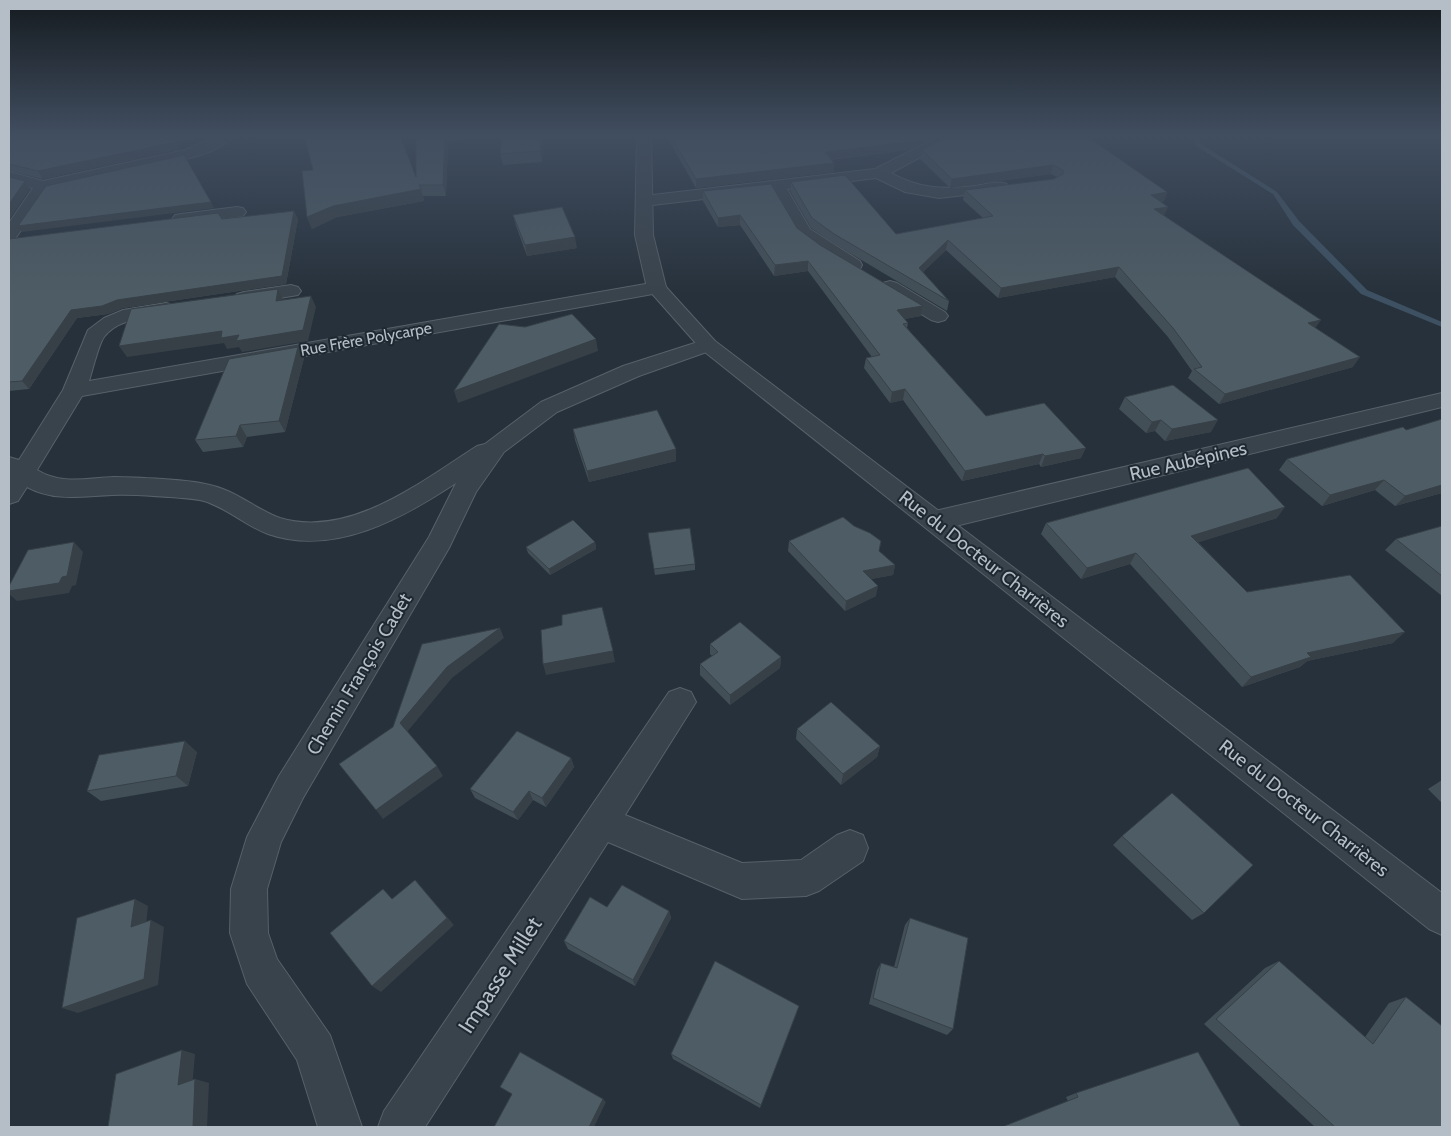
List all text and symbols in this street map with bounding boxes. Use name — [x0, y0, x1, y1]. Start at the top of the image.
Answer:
street label: Rue Frère Polycarpe — [299, 318, 433, 360]
street label: Rue Aubépines — [1127, 436, 1249, 486]
street label: Rue du Docteur Charrières — [894, 486, 1074, 633]
street label: Chemin François Cadet — [302, 588, 417, 759]
street label: Rue du Docteur Charrières — [1214, 735, 1394, 882]
street label: Impasse Millet — [452, 911, 548, 1038]

